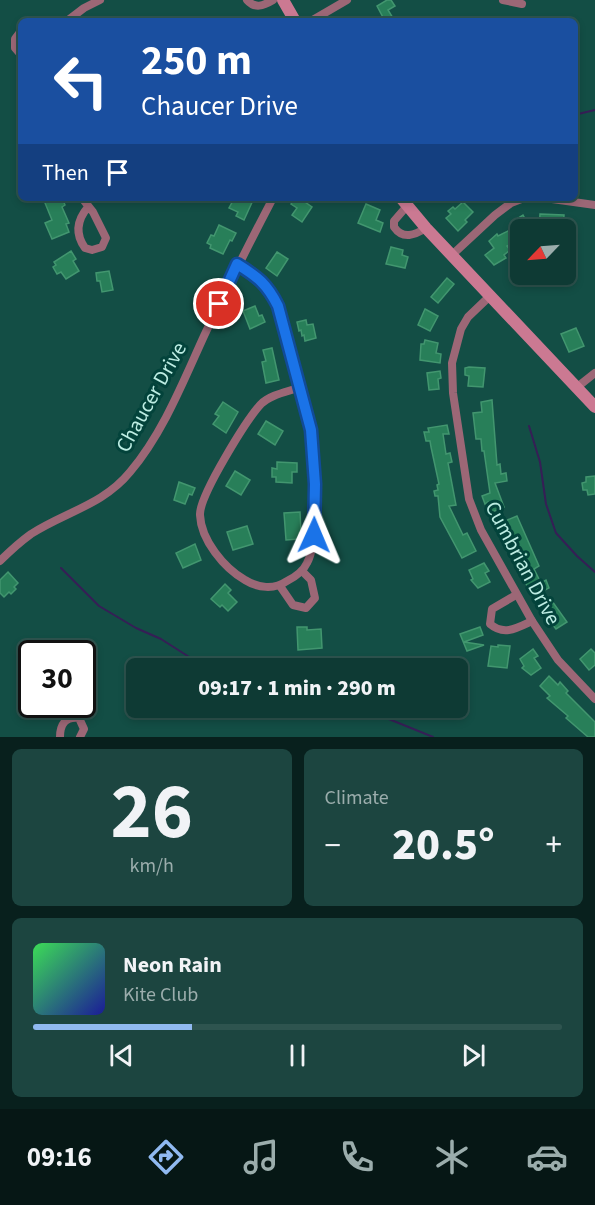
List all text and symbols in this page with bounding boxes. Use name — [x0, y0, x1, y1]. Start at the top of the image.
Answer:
text: 250 m — [141, 31, 252, 91]
icon: left — [42, 42, 120, 120]
text: Chaucer Drive — [141, 87, 298, 126]
icon: arrive — [101, 156, 134, 189]
text: Then — [42, 157, 89, 189]
north arrow — [510, 219, 576, 285]
map controls — [510, 219, 576, 285]
pin — [193, 278, 244, 329]
icon: arrive — [202, 287, 235, 320]
street label: Chaucer Drive — [108, 336, 194, 458]
street label: Cumbrian Drive — [478, 496, 568, 630]
position arrow — [282, 503, 346, 567]
speed limit sign: 30 — [18, 640, 96, 718]
text: 09:17 · 1 min · 290 m — [198, 672, 396, 704]
text: 26 — [111, 757, 193, 868]
text: Climate — [325, 784, 389, 812]
text: 20.5° — [392, 813, 495, 877]
text: − — [325, 822, 341, 869]
text: + — [546, 822, 562, 869]
text: km/h — [130, 852, 174, 880]
text: Neon Rain — [123, 949, 222, 981]
text: Kite Club — [123, 981, 198, 1009]
icon: previous — [105, 1039, 138, 1072]
icon: pause — [281, 1039, 314, 1072]
icon: next — [457, 1039, 490, 1072]
icon: directions — [145, 1136, 187, 1178]
icon: music — [240, 1136, 282, 1178]
icon: phone — [336, 1136, 378, 1178]
icon: climate — [431, 1136, 473, 1178]
icon: car — [526, 1136, 568, 1178]
text: 09:16 — [27, 1138, 92, 1177]

